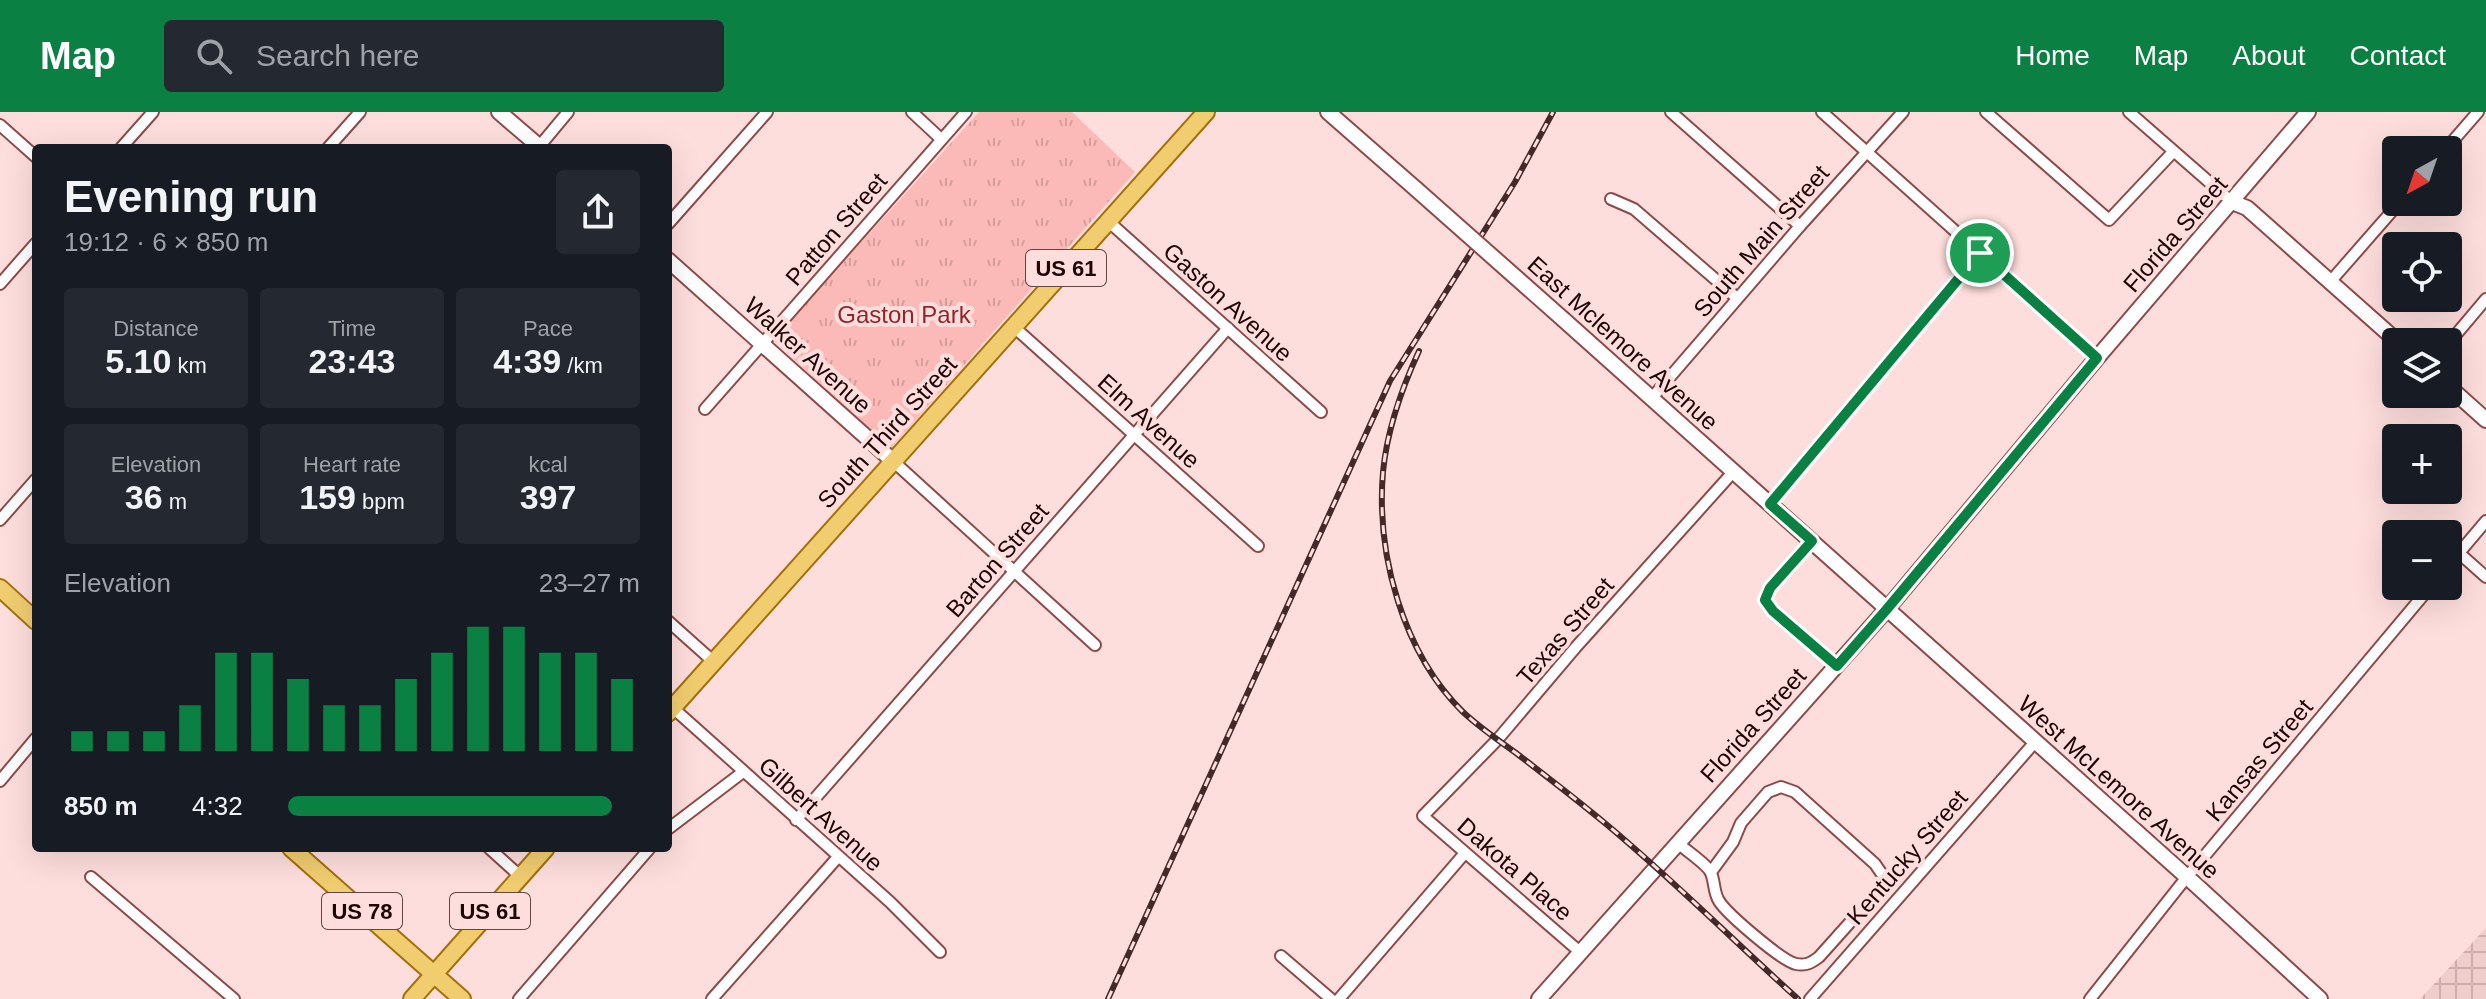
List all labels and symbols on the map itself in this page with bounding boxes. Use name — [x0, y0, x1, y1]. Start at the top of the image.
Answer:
north arrow — [2382, 136, 2462, 216]
street label: South Main Street — [1688, 159, 1834, 322]
street label: Patton Street — [780, 167, 892, 291]
street label: Florida Street — [2118, 171, 2233, 297]
pin — [1946, 219, 2014, 287]
street label: Gaston Avenue — [1158, 237, 1298, 367]
road number: US 61 — [1026, 250, 1106, 286]
street label: East Mclemore Avenue — [1522, 251, 1724, 435]
street label: Walker Avenue — [739, 291, 877, 419]
park label: Gaston Park — [837, 301, 972, 328]
street label: South Third Street — [812, 351, 962, 513]
street label: Elm Avenue — [1093, 368, 1205, 474]
street label: Barton Street — [940, 498, 1054, 622]
street label: Texas Street — [1511, 572, 1619, 690]
street label: Florida Street — [1695, 662, 1811, 788]
street label: West McLemore Avenue — [2013, 690, 2225, 884]
street label: Kansas Street — [2200, 693, 2318, 826]
street label: Gilbert Avenue — [754, 751, 888, 877]
street label: Kentucky Street — [1841, 784, 1973, 930]
street label: Dakota Place — [1452, 812, 1578, 926]
road number: US 78 — [322, 893, 402, 929]
road number: US 61 — [450, 893, 530, 929]

